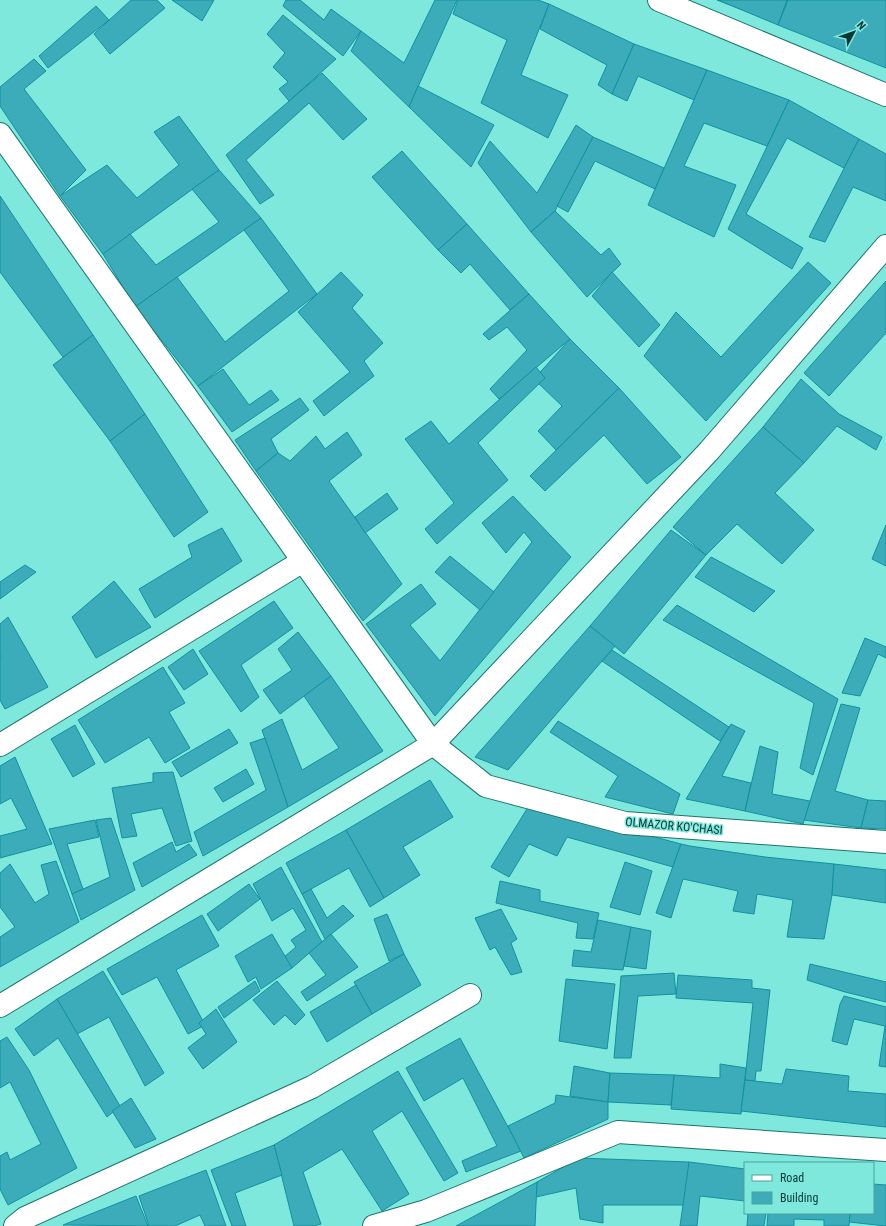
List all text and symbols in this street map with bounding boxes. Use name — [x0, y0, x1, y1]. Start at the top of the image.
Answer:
north arrow — [834, 12, 874, 52]
text: N — [854, 19, 868, 33]
street label: OLMAZOR KO'CHASI — [625, 815, 723, 837]
legend — [744, 1162, 874, 1214]
text: Road — [780, 1171, 804, 1185]
text: Building — [780, 1191, 818, 1205]

